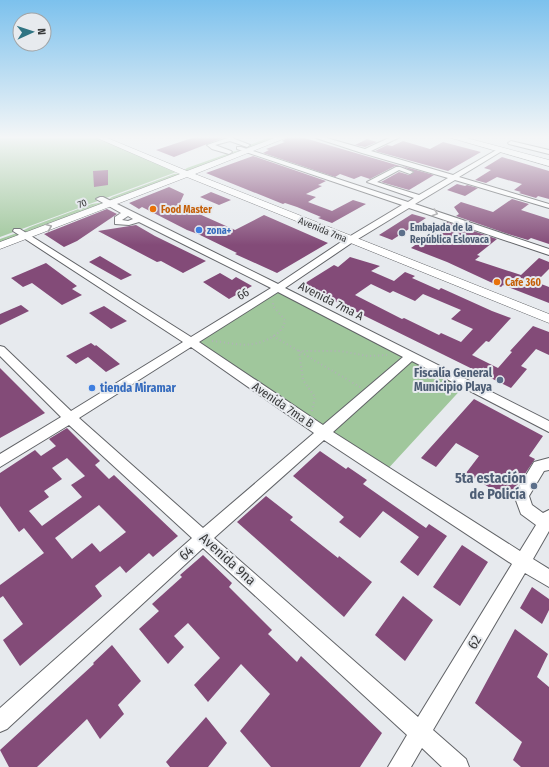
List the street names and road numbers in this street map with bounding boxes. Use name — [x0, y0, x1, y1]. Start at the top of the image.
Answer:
street label: 70 — [76, 197, 89, 211]
street label: Avenida 7ma — [296, 215, 349, 245]
street label: Avenida 7ma A — [296, 279, 366, 324]
street label: 66 — [234, 285, 252, 303]
street label: Avenida 7ma B — [250, 379, 317, 431]
street label: Avenida 9na — [196, 530, 259, 589]
street label: 64 — [176, 542, 197, 564]
street label: 62 — [464, 632, 485, 652]

